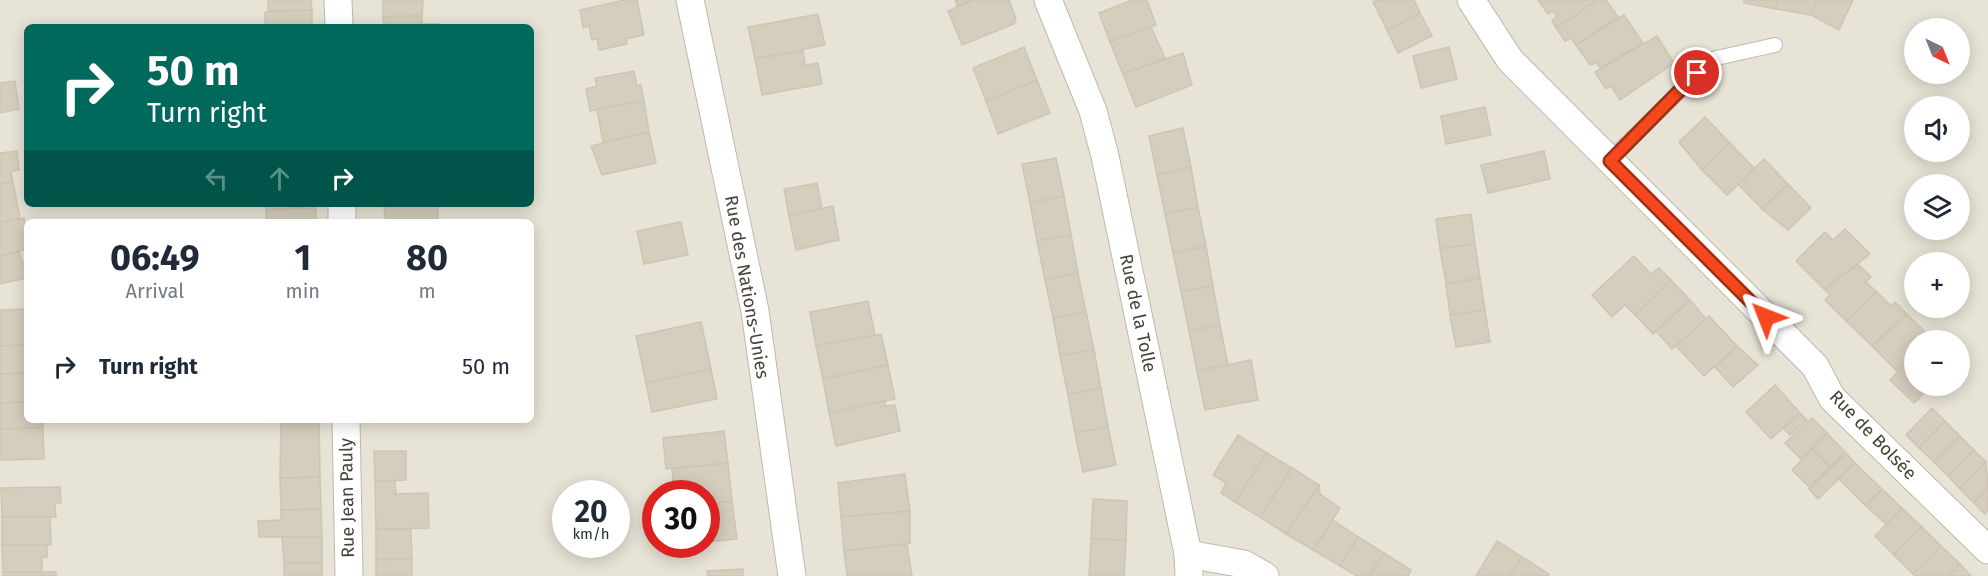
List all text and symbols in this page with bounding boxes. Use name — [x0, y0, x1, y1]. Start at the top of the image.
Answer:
north arrow — [1904, 18, 1970, 84]
map controls — [1904, 18, 1970, 396]
text: 50 m — [147, 46, 240, 96]
pin — [1671, 47, 1722, 98]
icon: right — [48, 48, 126, 126]
icon: arrive — [1680, 56, 1713, 89]
button: sound — [1904, 96, 1970, 162]
text: Turn right — [147, 97, 267, 129]
icon: left — [200, 162, 233, 195]
icon: ahead — [263, 162, 296, 195]
icon: right — [326, 162, 359, 195]
button: layers — [1904, 174, 1970, 240]
street label: Rue des Nations-Unies — [720, 194, 774, 380]
text: 06:49 — [110, 236, 200, 280]
text: 1 — [294, 236, 311, 280]
text: 80 — [406, 236, 448, 280]
street label: Rue de la Tolle — [1115, 252, 1161, 374]
button: + — [1904, 252, 1970, 318]
text: Arrival — [125, 279, 184, 303]
text: min — [286, 279, 320, 303]
text: m — [418, 279, 436, 303]
position arrow — [1734, 285, 1798, 349]
button: − — [1904, 330, 1970, 396]
icon: right — [48, 350, 81, 383]
text: Turn right — [99, 353, 198, 380]
text: 50 m — [462, 353, 510, 380]
street label: Rue de Bolsée — [1825, 386, 1921, 484]
street label: Rue Jean Pauly — [335, 438, 359, 558]
speed limit sign: 30 — [642, 480, 720, 558]
text: 20 — [574, 494, 608, 530]
text: km/h — [572, 525, 610, 543]

